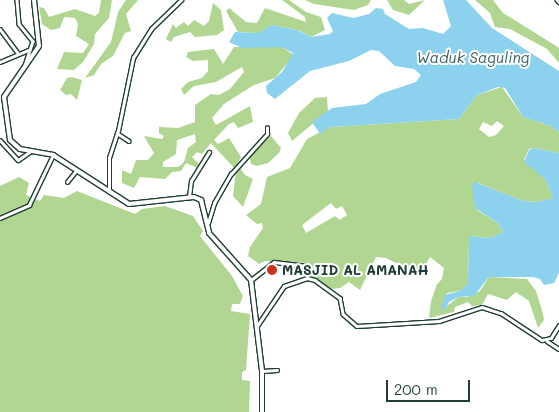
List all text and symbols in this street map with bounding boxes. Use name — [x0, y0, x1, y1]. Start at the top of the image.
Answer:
water label: Waduk Saguling — [416, 49, 530, 67]
place label: MASJID AL AMANAH — [282, 262, 429, 278]
marker: MASJID AL AMANAH — [266, 264, 278, 276]
scale bar — [389, 370, 473, 402]
text: 200 m — [394, 379, 438, 399]

